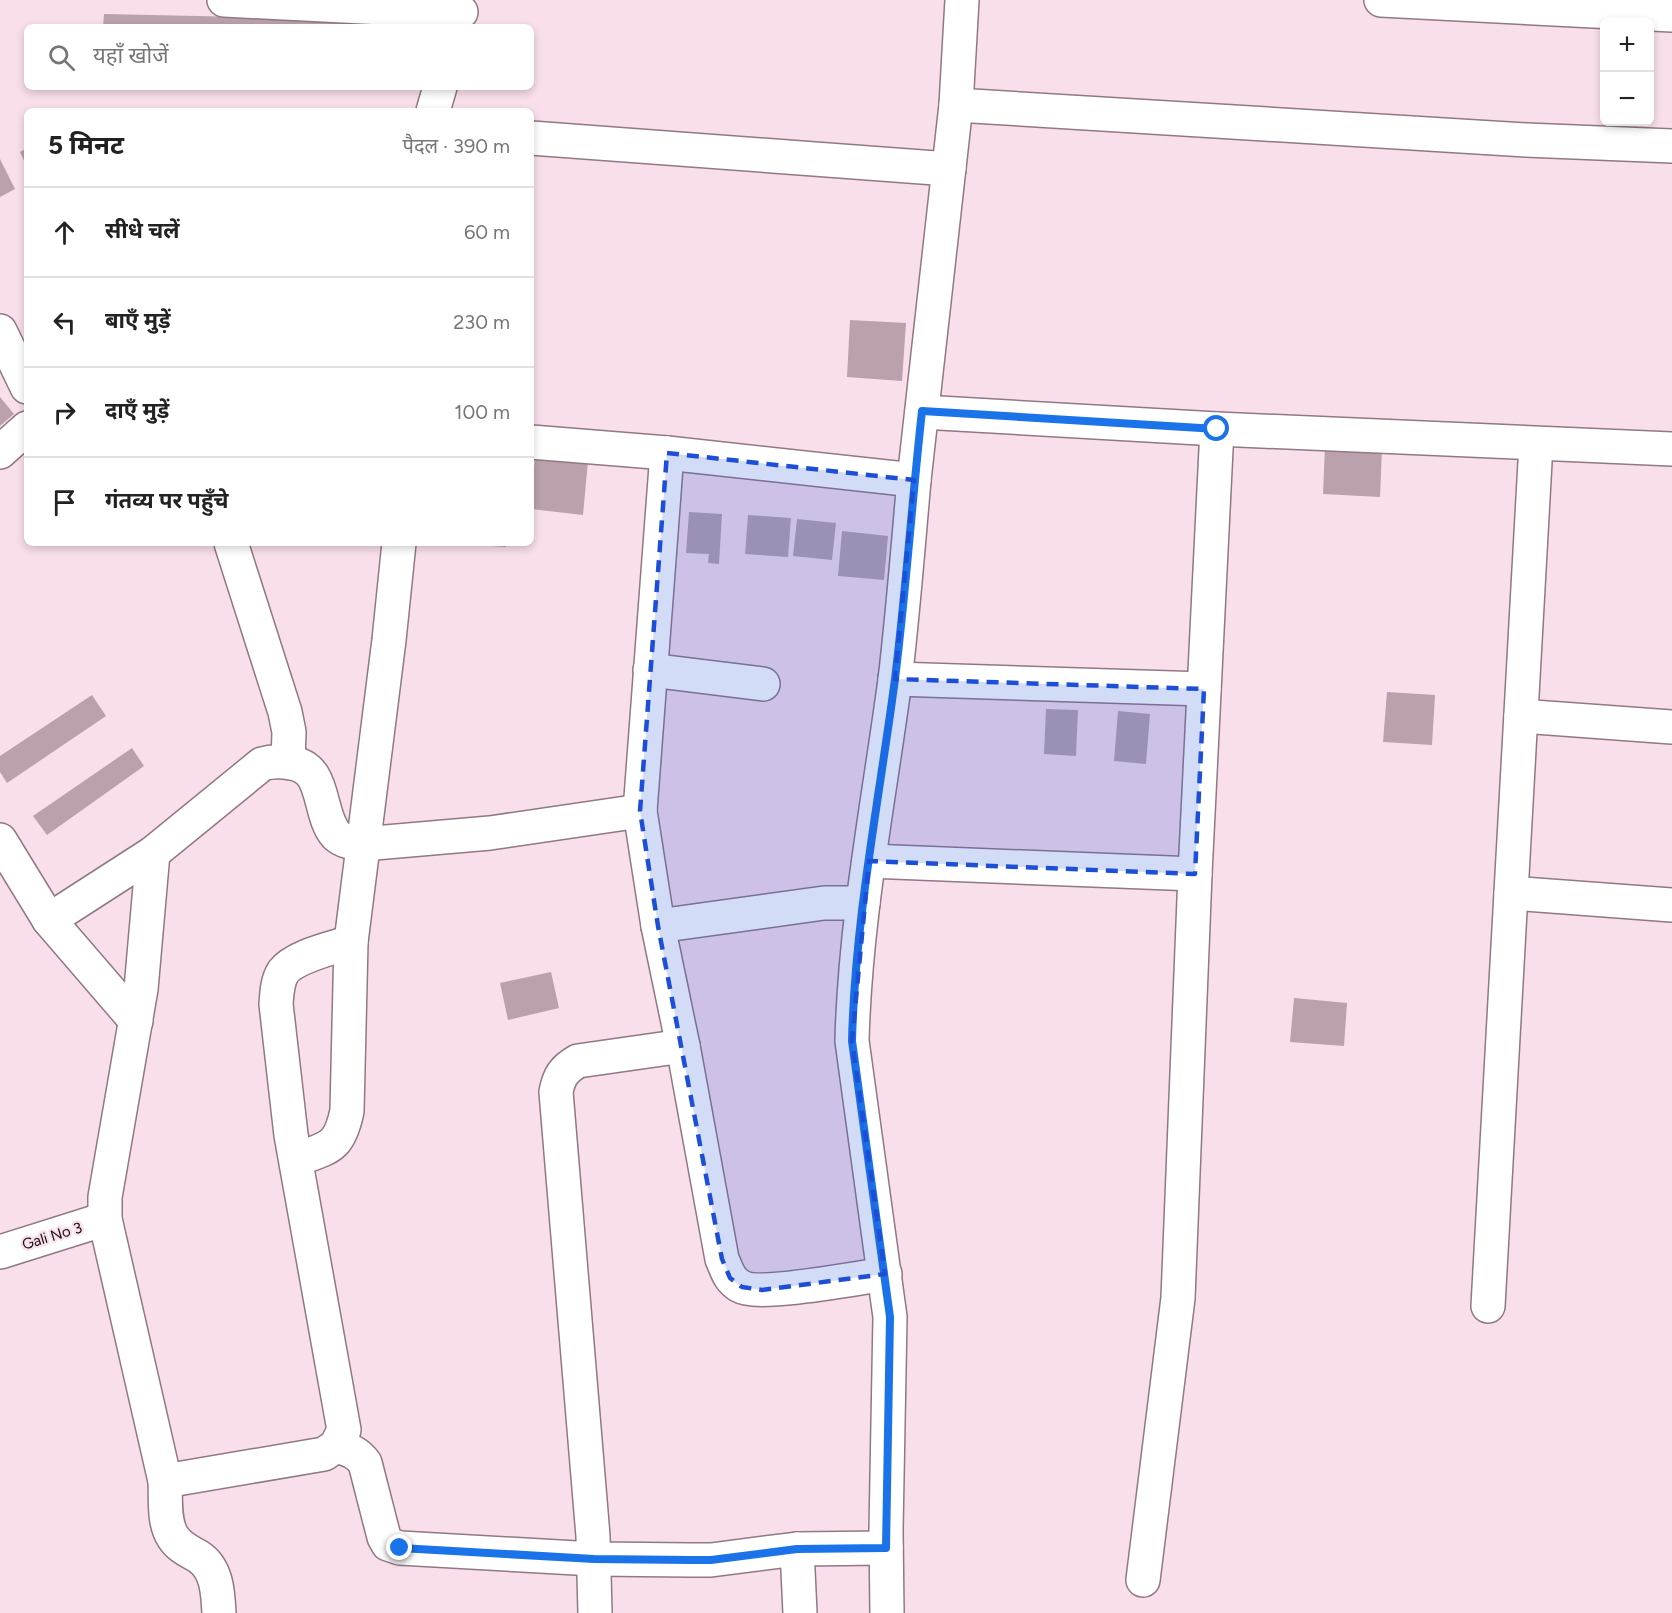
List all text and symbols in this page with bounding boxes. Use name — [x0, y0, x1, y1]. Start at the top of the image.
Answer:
map controls — [1600, 18, 1654, 126]
button: + — [1600, 18, 1654, 72]
search box — [24, 24, 534, 90]
icon: search — [45, 41, 78, 74]
text: यहाँ खोजें — [93, 42, 169, 69]
button: − — [1600, 72, 1654, 126]
text: 5 मिनट — [48, 129, 124, 161]
text: पैदल · 390 m — [403, 134, 510, 158]
icon: ahead — [48, 216, 81, 249]
text: सीधे चलें — [105, 217, 180, 244]
text: 60 m — [464, 220, 510, 244]
icon: left — [48, 306, 81, 339]
text: बाएँ मुड़ें — [105, 307, 171, 334]
text: 230 m — [453, 310, 510, 334]
icon: right — [48, 396, 81, 429]
text: दाएँ मुड़ें — [105, 397, 169, 424]
text: 100 m — [454, 400, 510, 424]
route start — [1203, 415, 1229, 441]
icon: arrive — [48, 486, 81, 519]
text: गंतव्य पर पहुँचे — [105, 487, 229, 514]
street label: Gali No 3 — [20, 1218, 84, 1254]
route end — [386, 1534, 412, 1560]

